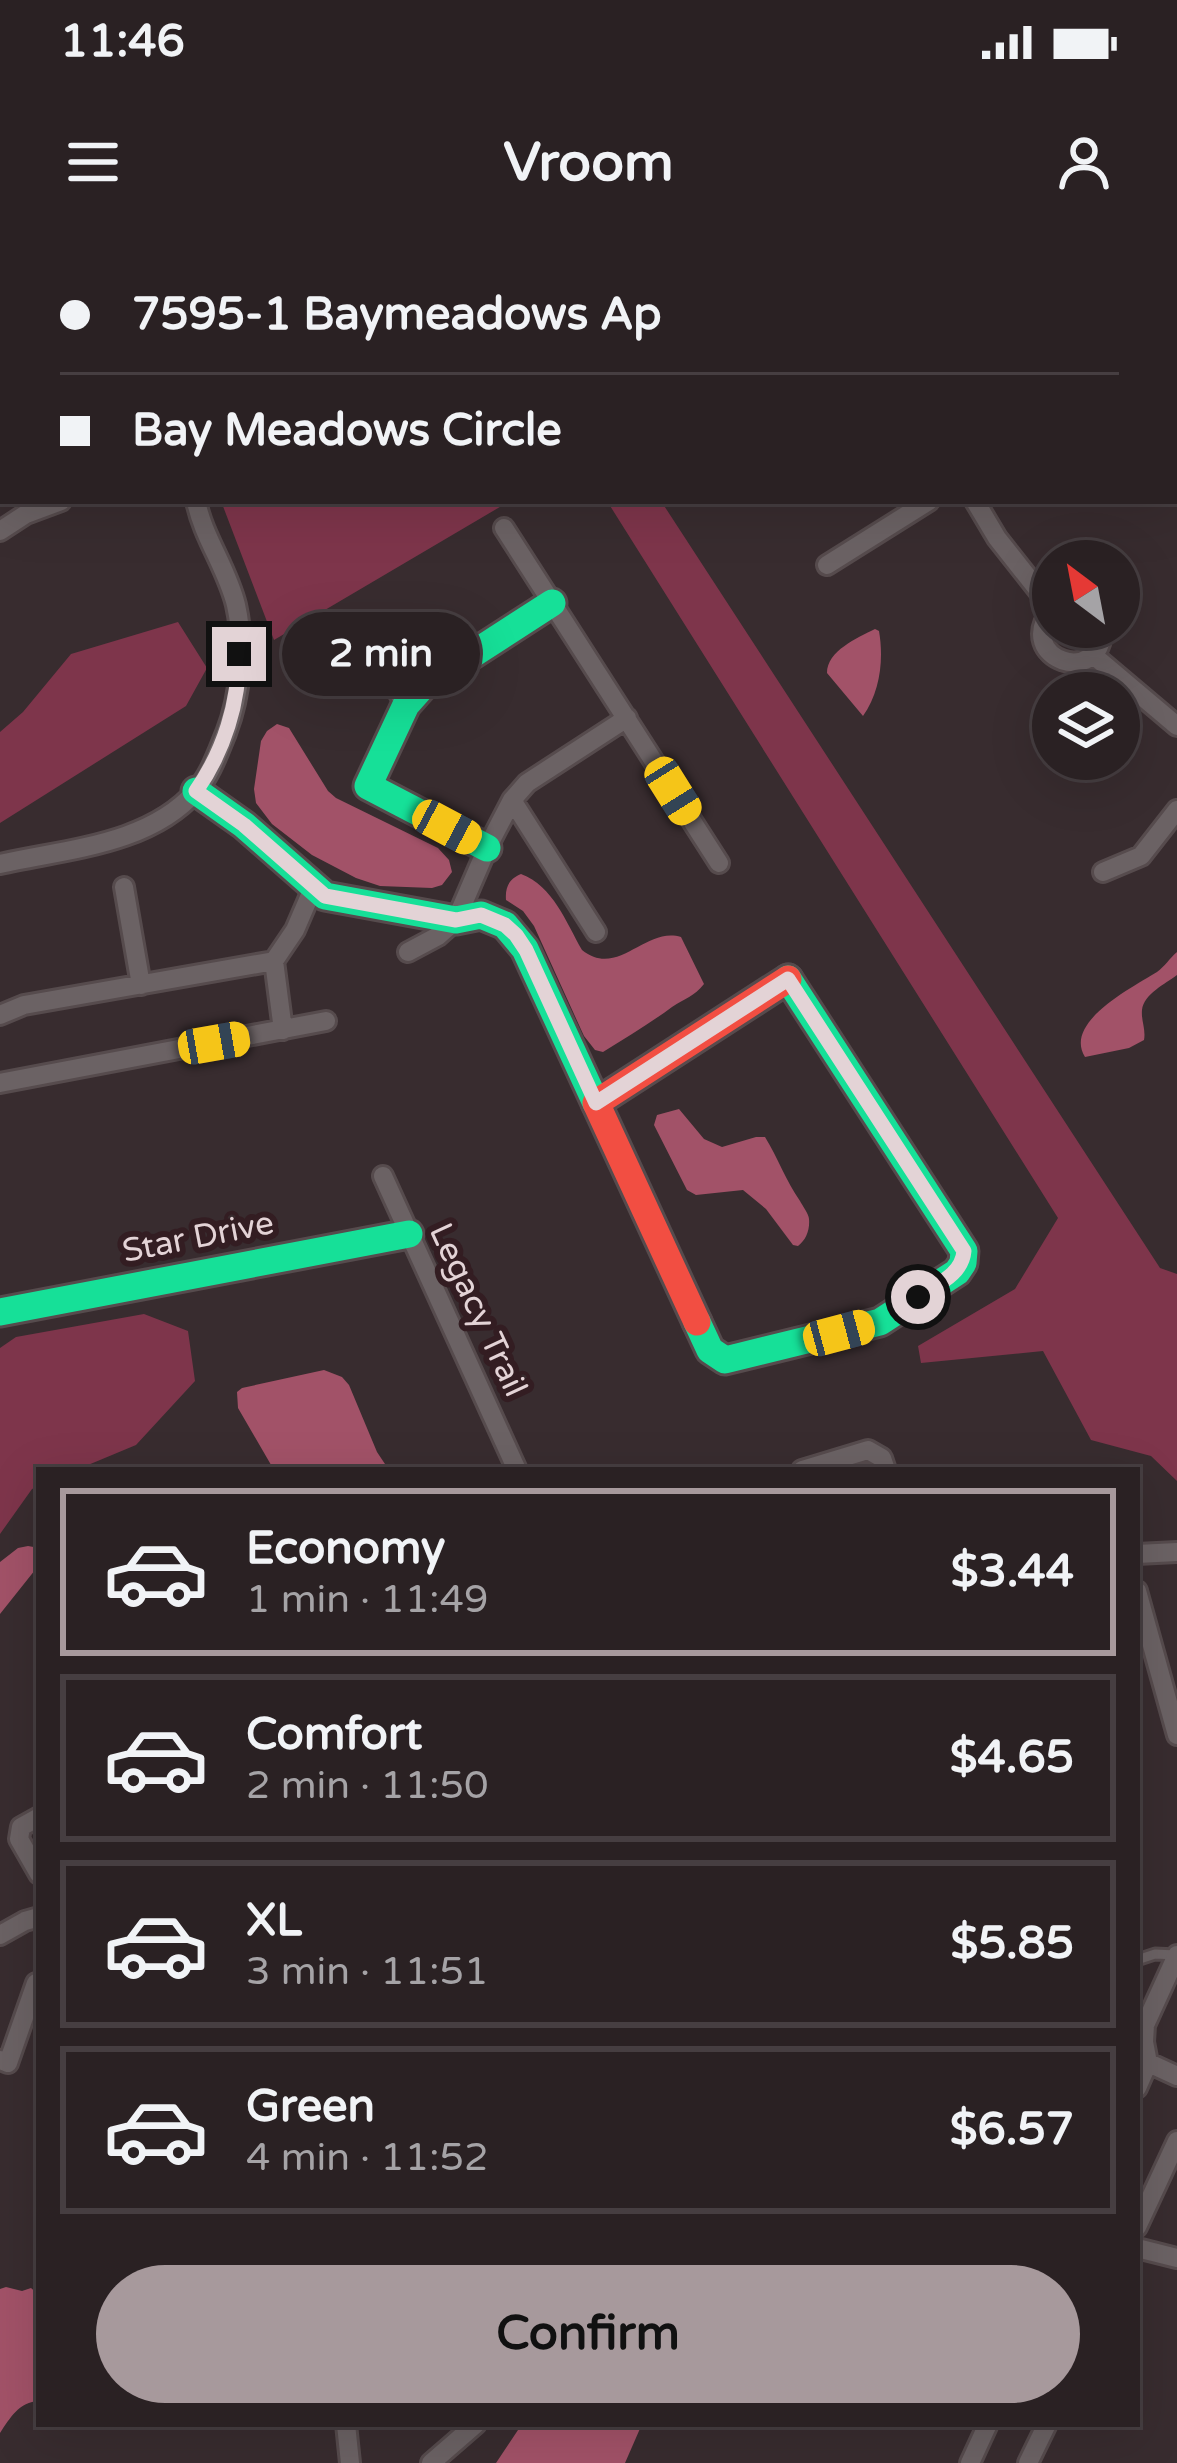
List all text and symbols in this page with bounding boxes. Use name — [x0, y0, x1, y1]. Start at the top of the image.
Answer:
text: 11:46 — [60, 15, 185, 69]
icon: menu — [60, 129, 126, 195]
icon: person — [1051, 129, 1117, 195]
text: Vroom — [503, 130, 674, 195]
text: 7595-1 Baymeadows Ap — [132, 288, 662, 342]
text: Bay Meadows Circle — [132, 404, 562, 458]
north arrow — [1032, 540, 1140, 648]
map controls — [1032, 540, 1140, 780]
callout: 2 min — [281, 612, 479, 696]
route end — [212, 627, 266, 681]
text: 2 min — [329, 630, 433, 677]
button: layers — [1032, 672, 1140, 780]
car — [639, 751, 707, 831]
car — [407, 794, 487, 860]
car — [175, 1019, 253, 1067]
street label: Star Drive — [119, 1203, 277, 1271]
street label: Legacy Trail — [421, 1217, 535, 1403]
route start — [891, 1270, 945, 1324]
car — [800, 1306, 878, 1360]
icon: car — [102, 1518, 210, 1626]
text: Economy — [246, 1522, 445, 1576]
text: $3.44 — [951, 1545, 1074, 1599]
text: 1 min · 11:49 — [246, 1576, 488, 1623]
icon: car — [102, 1704, 210, 1812]
text: Comfort — [246, 1708, 422, 1762]
text: $4.65 — [950, 1731, 1074, 1785]
text: 2 min · 11:50 — [246, 1762, 488, 1809]
icon: car — [102, 1890, 210, 1998]
text: XL — [246, 1894, 302, 1948]
text: $5.85 — [950, 1917, 1074, 1971]
text: 3 min · 11:51 — [246, 1948, 488, 1995]
icon: car — [102, 2076, 210, 2184]
text: Green — [246, 2080, 375, 2134]
text: $6.57 — [950, 2103, 1074, 2157]
text: 4 min · 11:52 — [246, 2134, 488, 2181]
button: Confirm — [96, 2265, 1080, 2403]

